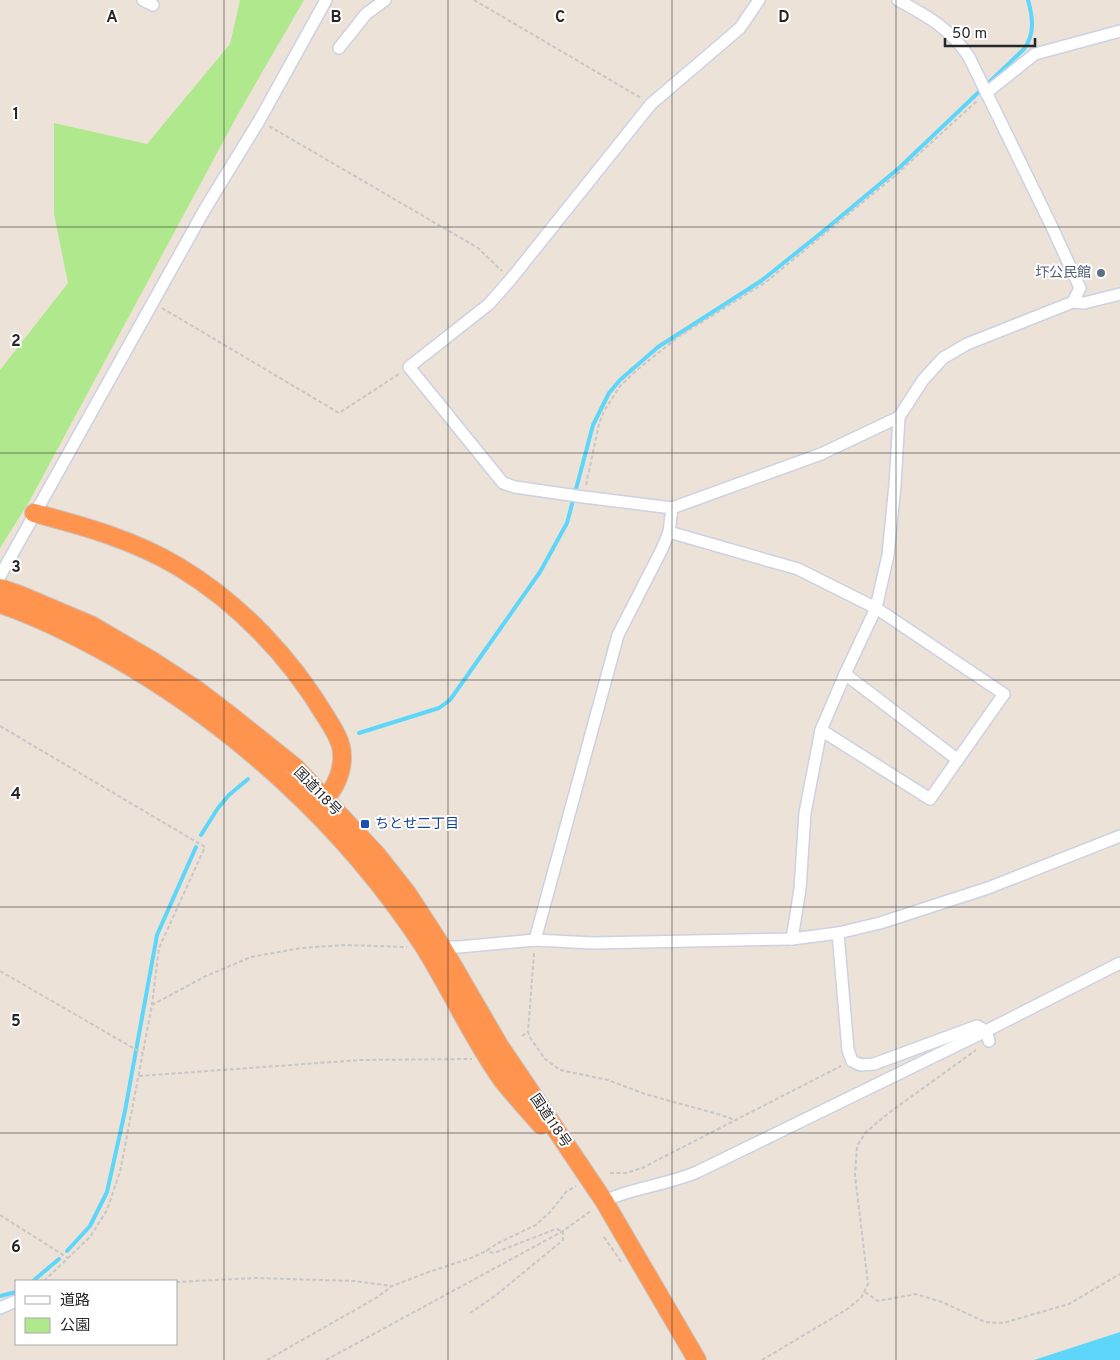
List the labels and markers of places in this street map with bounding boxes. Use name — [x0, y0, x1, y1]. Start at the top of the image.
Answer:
place label: 圷公民館 — [1035, 265, 1091, 282]
marker: 圷公民館 — [1095, 267, 1107, 279]
place label: ちとせ二丁目 — [375, 816, 459, 833]
marker: ちとせ二丁目 — [359, 818, 371, 830]

